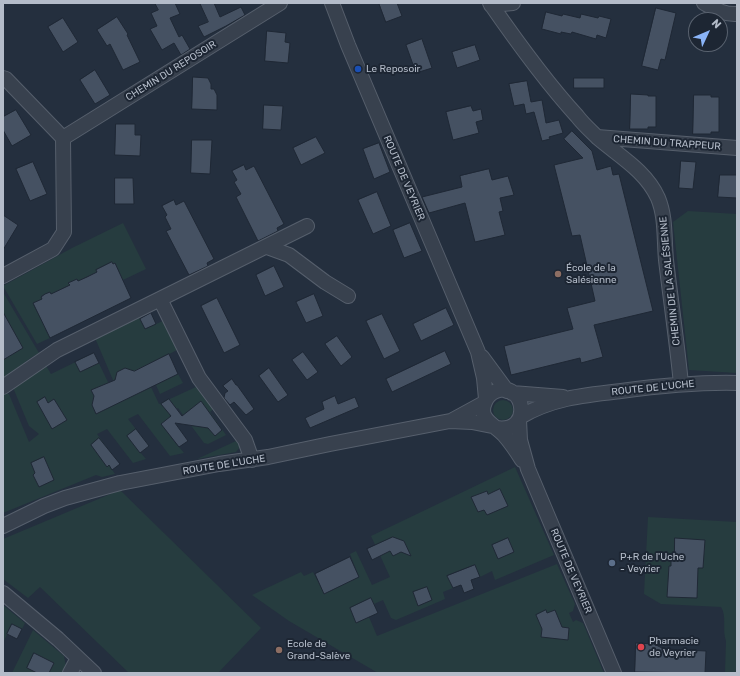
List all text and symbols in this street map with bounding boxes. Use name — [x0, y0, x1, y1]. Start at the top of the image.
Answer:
north arrow — [688, 12, 728, 52]
text: N — [709, 17, 724, 31]
street label: CHEMIN DU REPOSOIR — [124, 38, 218, 104]
place label: Le Reposoir — [366, 63, 420, 75]
marker: Le Reposoir — [353, 64, 363, 74]
street label: CHEMIN DU TRAPPEUR — [613, 133, 721, 153]
street label: ROUTE DE VEYRIER — [381, 134, 427, 222]
street label: CHEMIN DE LA SALÉSIENNE — [657, 216, 683, 346]
place label: École de la Salésienne — [566, 262, 617, 286]
marker: École de la Salésienne — [553, 269, 563, 279]
street label: ROUTE DE L'UCHE — [611, 378, 695, 398]
street label: ROUTE DE L'UCHE — [182, 453, 266, 477]
street label: ROUTE DE VEYRIER — [548, 527, 594, 615]
place label: P+R de l'Uche - Veyrier — [620, 551, 684, 574]
marker: P+R de l'Uche - Veyrier — [607, 558, 617, 568]
place label: Pharmacie de Veyrier — [649, 635, 699, 658]
place label: Ecole de Grand-Salève — [287, 638, 350, 662]
marker: Pharmacie de Veyrier — [636, 642, 646, 652]
marker: Ecole de Grand-Salève — [274, 645, 284, 655]

